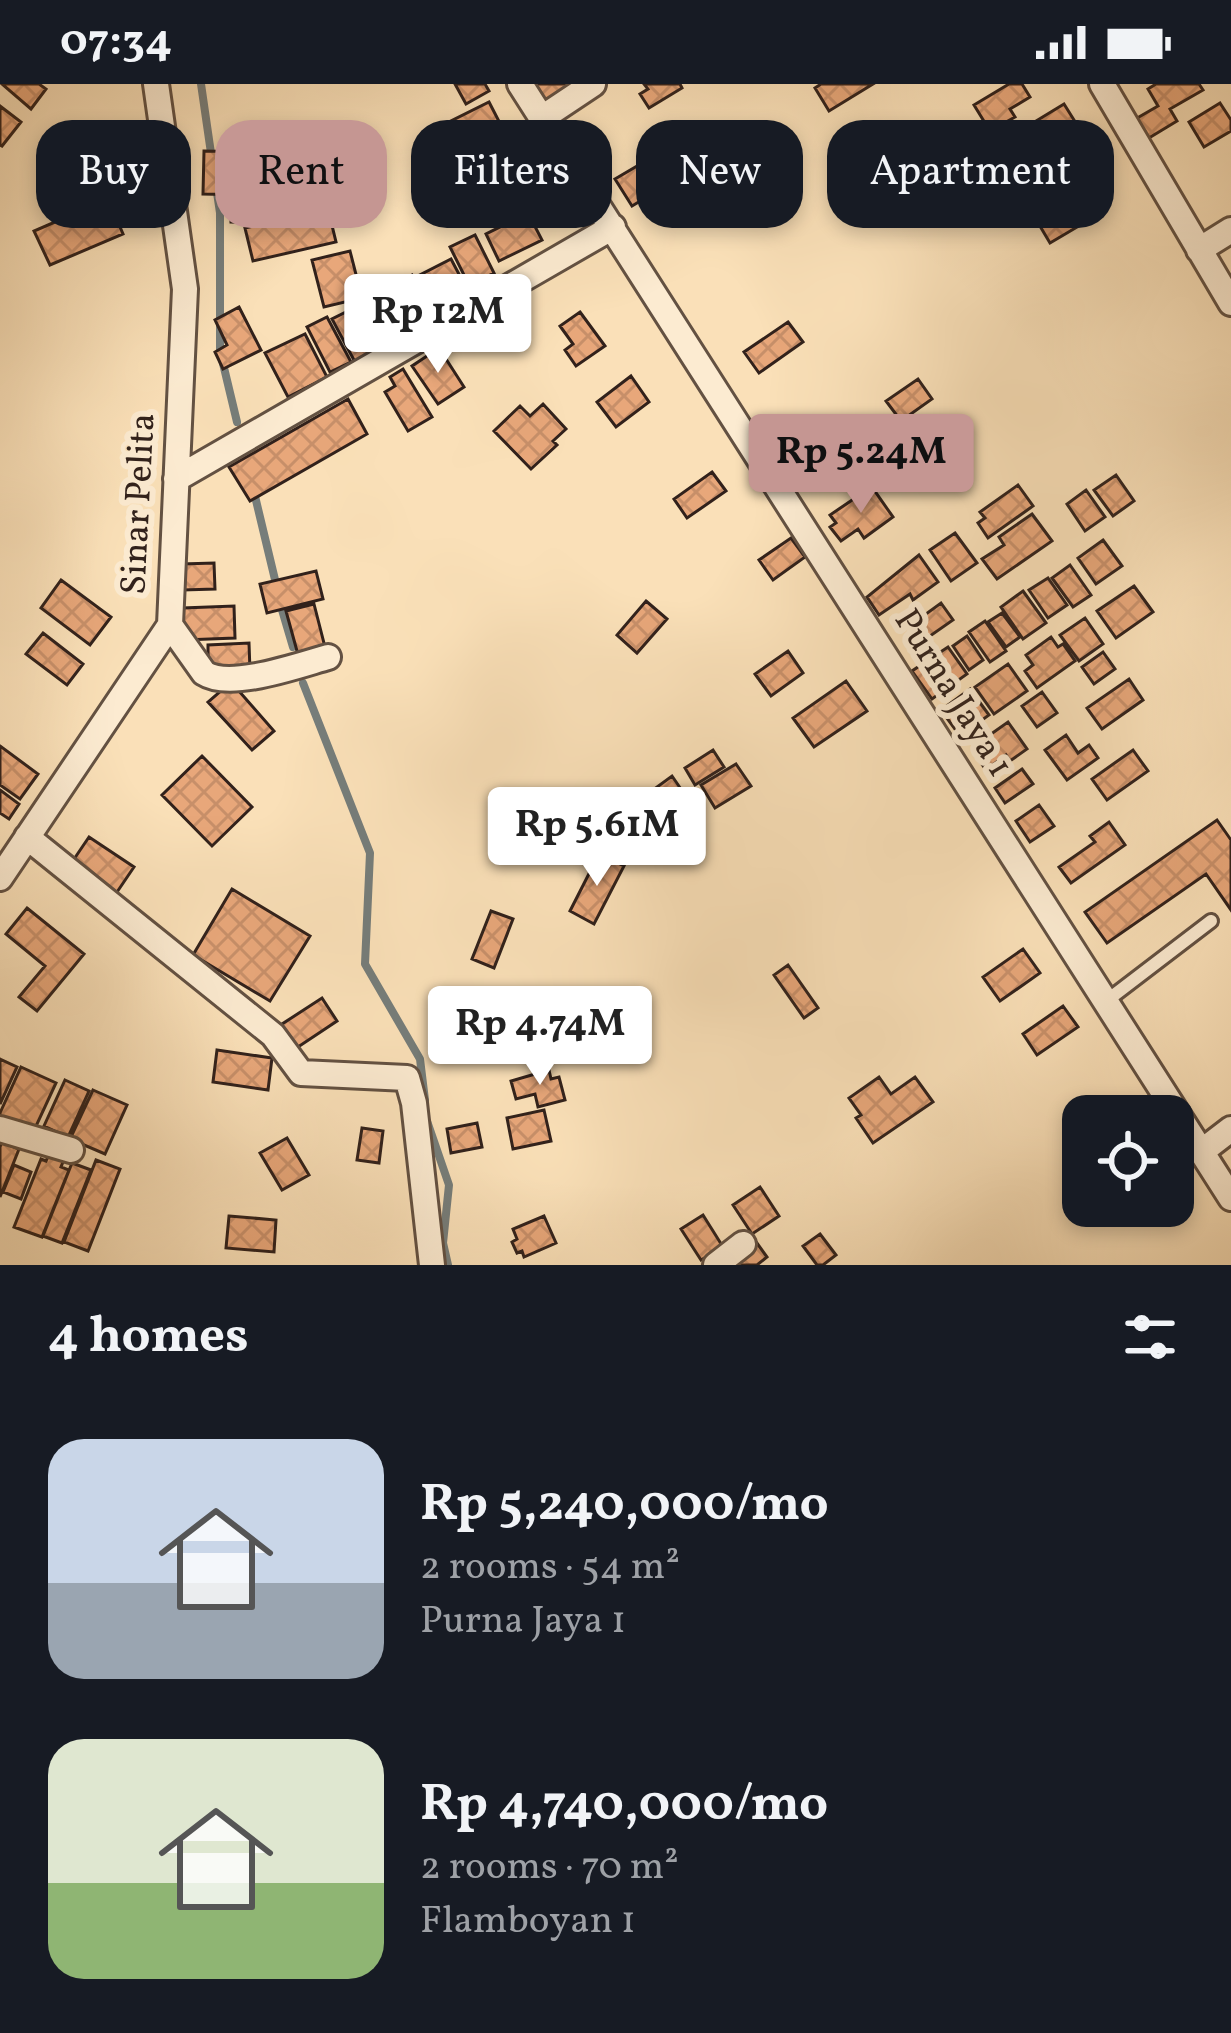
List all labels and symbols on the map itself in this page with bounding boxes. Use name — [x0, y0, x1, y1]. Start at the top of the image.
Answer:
pin: Rp 12M — [340, 274, 536, 376]
street label: Sinar Pelita — [110, 412, 170, 596]
pin: Rp 5.24M — [737, 414, 985, 516]
street label: Purna Jaya 1 — [880, 600, 1024, 788]
pin: Rp 5.61M — [473, 787, 721, 889]
pin: Rp 4.74M — [416, 986, 664, 1088]

